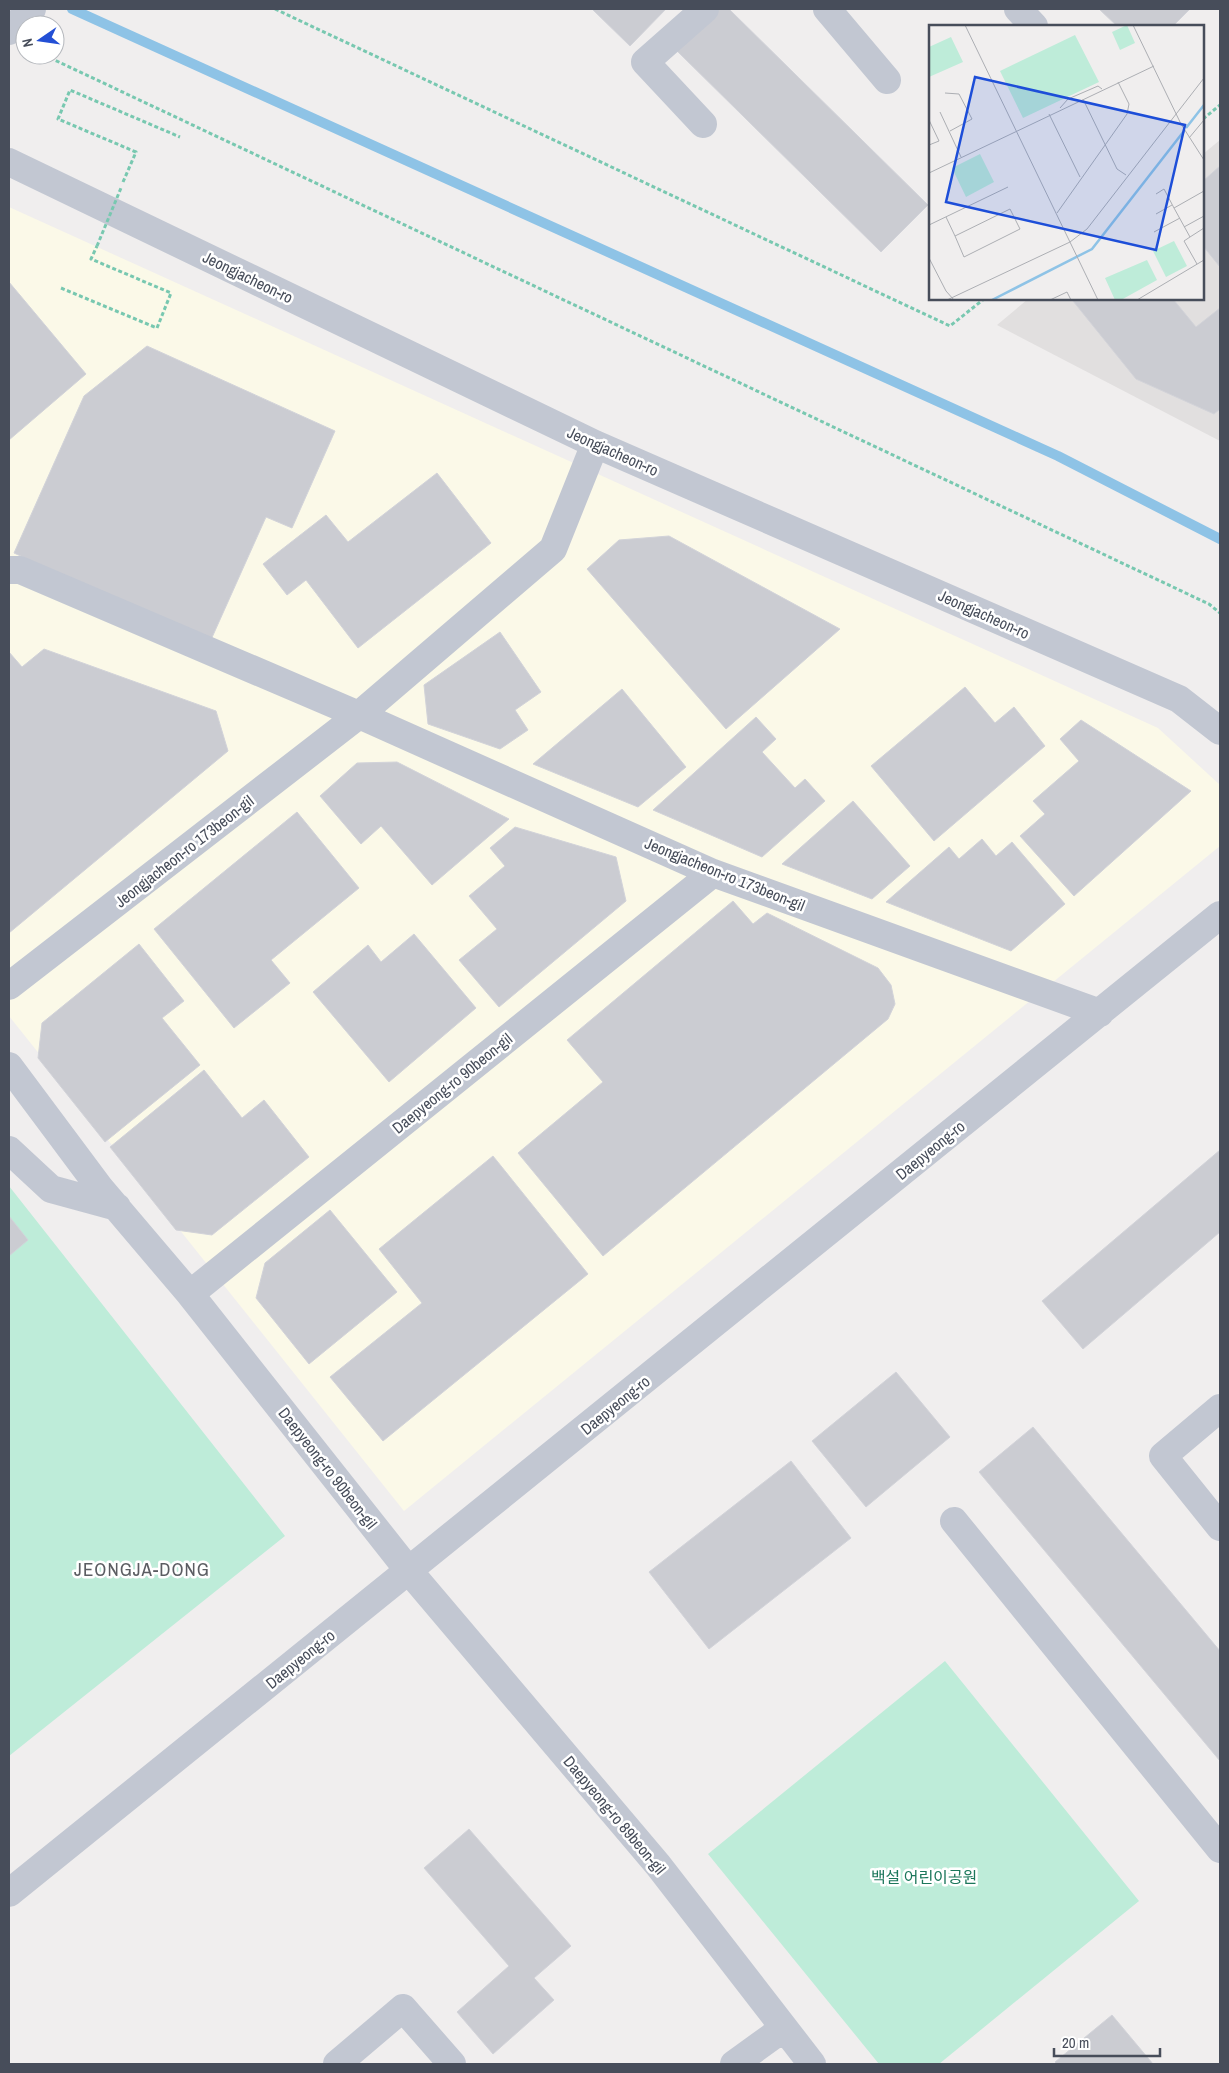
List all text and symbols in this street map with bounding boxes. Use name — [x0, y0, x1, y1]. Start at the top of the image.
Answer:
north arrow — [15, 15, 65, 65]
inset map — [929, 25, 1204, 300]
text: N — [18, 37, 37, 49]
street label: Jeongjacheon-ro — [199, 246, 297, 308]
street label: Jeongjacheon-ro — [564, 421, 662, 481]
street label: Jeongjacheon-ro — [935, 584, 1033, 644]
street label: Jeongjacheon-ro 173beon-gil — [110, 790, 258, 912]
street label: Jeongjacheon-ro 173beon-gil — [642, 832, 808, 916]
street label: Daepyeong-ro 90beon-gil — [387, 1028, 517, 1138]
street label: Daepyeong-ro — [891, 1115, 969, 1185]
street label: Daepyeong-ro — [576, 1370, 654, 1440]
street label: Daepyeong-ro 90beon-gil — [274, 1403, 383, 1533]
district label: JEONGJA-DONG — [74, 1556, 210, 1582]
street label: Daepyeong-ro — [261, 1624, 339, 1694]
street label: Daepyeong-ro 89beon-gil — [559, 1751, 671, 1879]
park label: 백설 어린이공원 — [871, 1866, 977, 1888]
scale bar — [1054, 2026, 1160, 2058]
text: 20 m — [1062, 2032, 1089, 2053]

